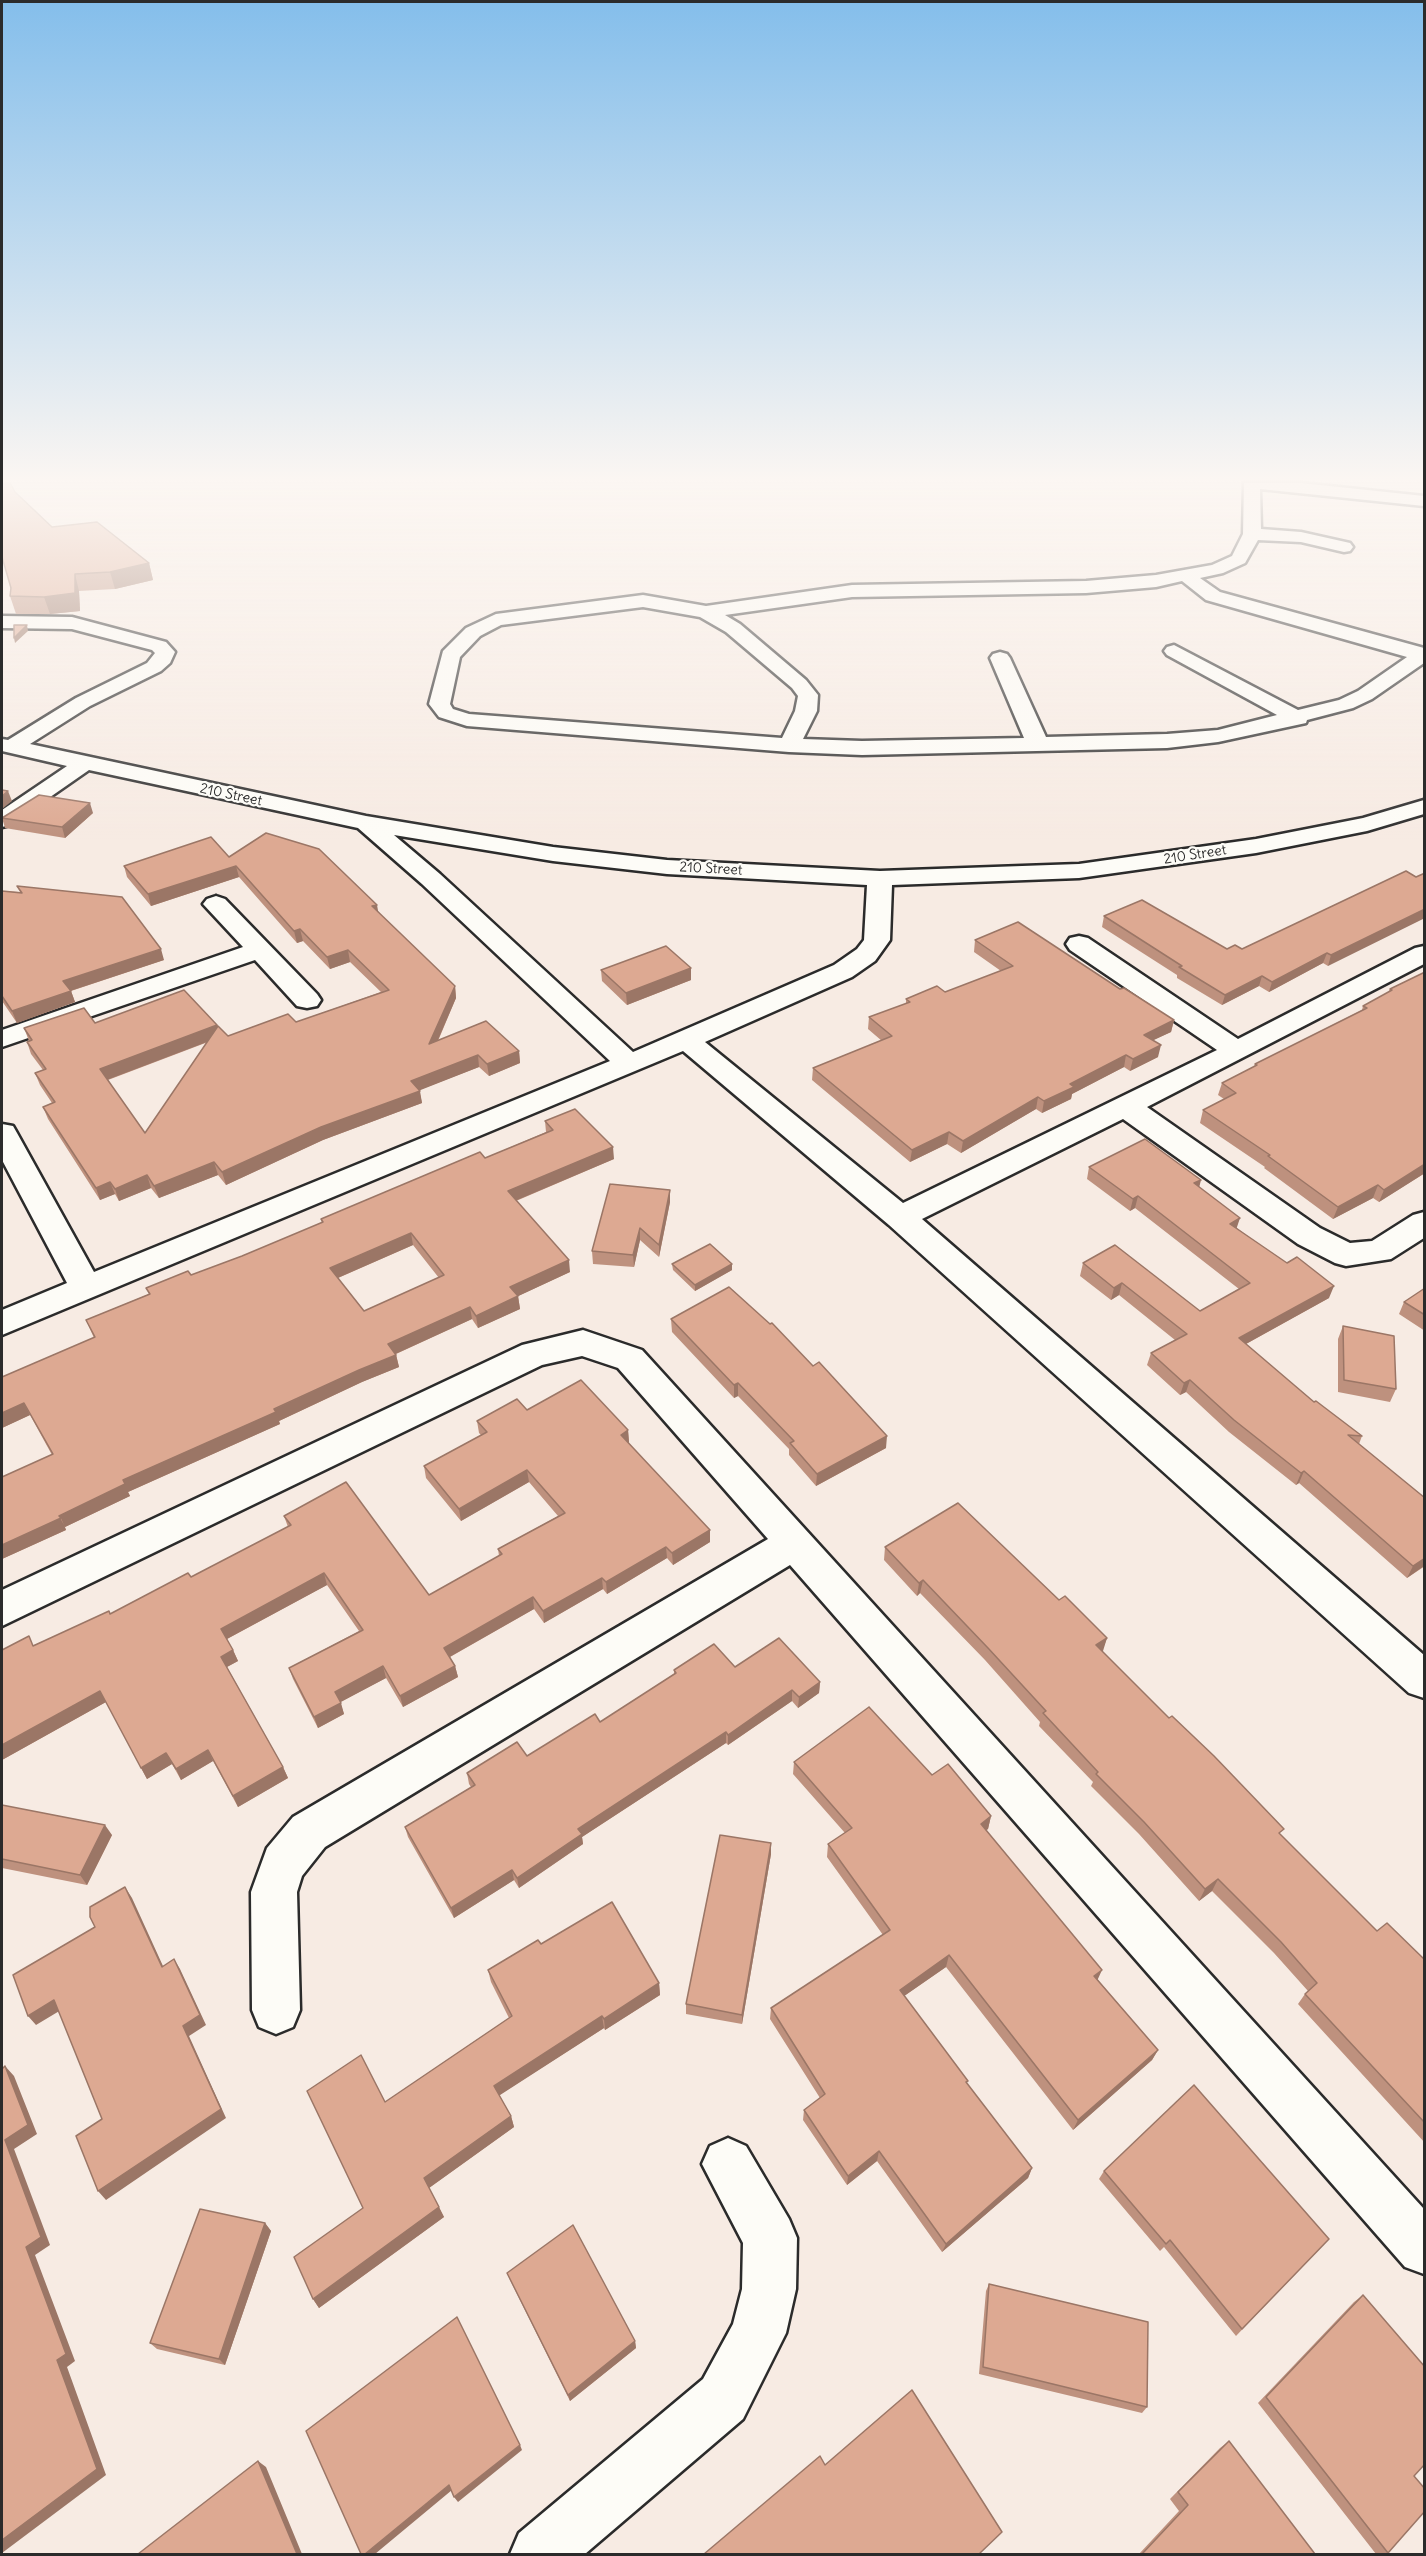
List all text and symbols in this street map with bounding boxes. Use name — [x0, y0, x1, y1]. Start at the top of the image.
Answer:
street label: 210 Street — [198, 780, 264, 810]
street label: 210 Street — [1163, 842, 1227, 868]
street label: 210 Street — [679, 859, 743, 879]

